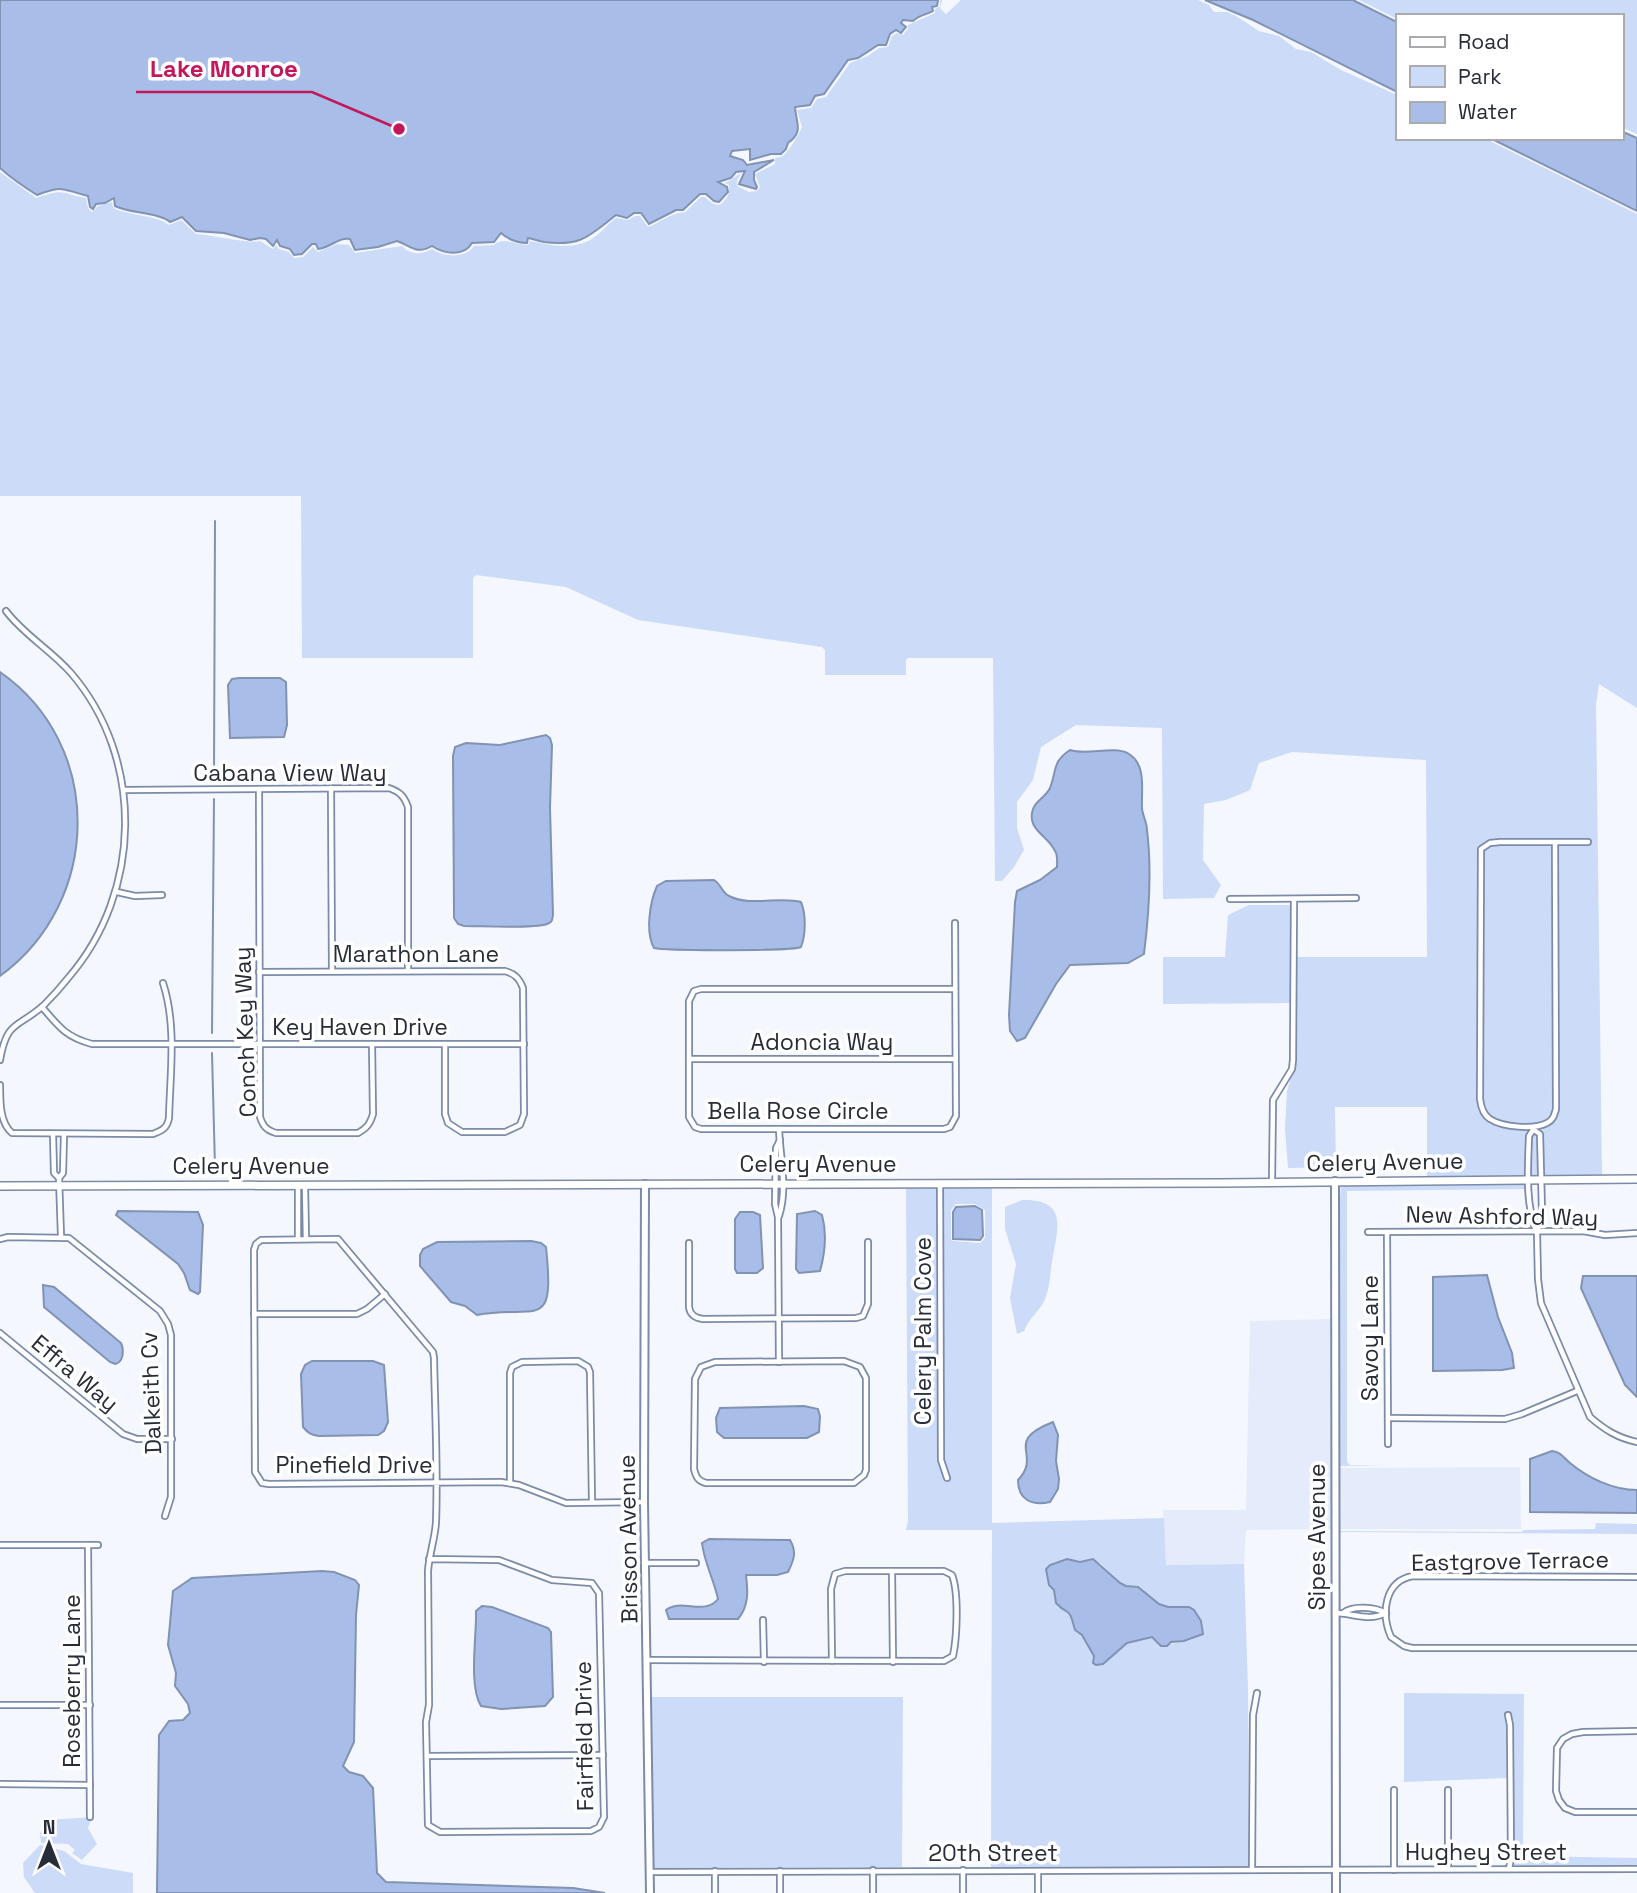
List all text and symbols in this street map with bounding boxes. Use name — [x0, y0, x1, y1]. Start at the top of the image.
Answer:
legend — [1396, 14, 1623, 140]
text: Road — [1458, 28, 1510, 55]
callout: Lake Monroe — [136, 47, 312, 92]
text: Lake Monroe — [150, 53, 298, 84]
text: Park — [1458, 63, 1502, 90]
text: Water — [1458, 98, 1517, 125]
street label: Cabana View Way — [193, 758, 387, 788]
street label: Marathon Lane — [333, 939, 499, 969]
street label: Conch Key Way — [227, 946, 263, 1118]
street label: Key Haven Drive — [272, 1012, 448, 1042]
street label: Adoncia Way — [751, 1027, 893, 1057]
street label: Bella Rose Circle — [707, 1096, 889, 1126]
street label: Celery Avenue — [1306, 1146, 1464, 1178]
street label: Celery Avenue — [739, 1149, 897, 1179]
street label: Celery Avenue — [172, 1151, 330, 1181]
street label: New Ashford Way — [1405, 1199, 1599, 1233]
street label: Celery Palm Cove — [908, 1237, 938, 1425]
street label: Savoy Lane — [1355, 1275, 1385, 1401]
street label: Effra Way — [25, 1328, 125, 1418]
street label: Dalkeith Cv — [134, 1331, 168, 1455]
street label: Pinefield Drive — [275, 1450, 433, 1480]
street label: Brisson Avenue — [612, 1454, 644, 1624]
street label: Sipes Avenue — [1302, 1463, 1332, 1611]
street label: Eastgrove Terrace — [1411, 1544, 1609, 1578]
street label: Roseberry Lane — [57, 1594, 87, 1768]
street label: Fairfield Drive — [568, 1661, 600, 1811]
north arrow — [14, 1809, 84, 1879]
text: N — [43, 1815, 55, 1840]
street label: Hughey Street — [1405, 1837, 1567, 1867]
street label: 20th Street — [928, 1838, 1058, 1868]

